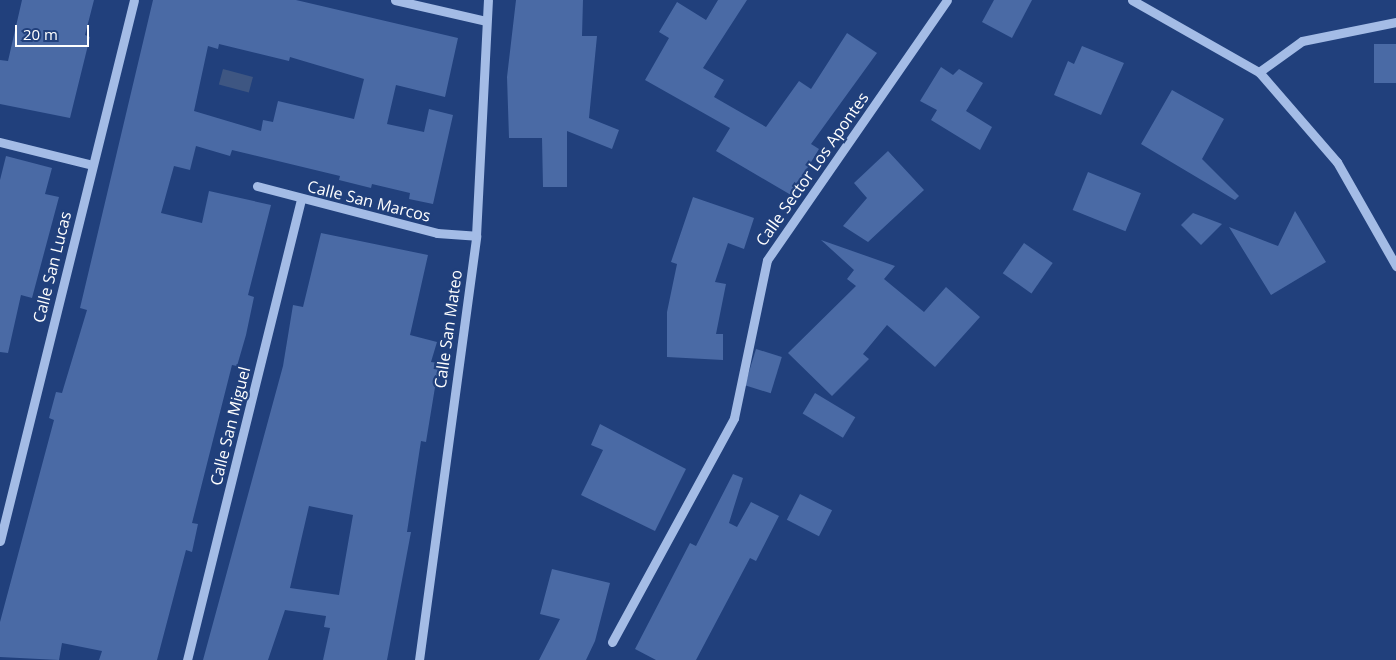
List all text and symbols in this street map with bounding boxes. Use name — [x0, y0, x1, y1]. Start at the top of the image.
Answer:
scale bar — [18, 15, 91, 47]
text: 20 m — [23, 24, 58, 44]
street label: Calle Sector Los Apontes — [752, 89, 872, 249]
street label: Calle San Marcos — [305, 176, 433, 226]
street label: Calle San Lucas — [29, 209, 75, 325]
street label: Calle San Mateo — [430, 269, 466, 389]
street label: Calle San Miguel — [206, 365, 254, 487]

